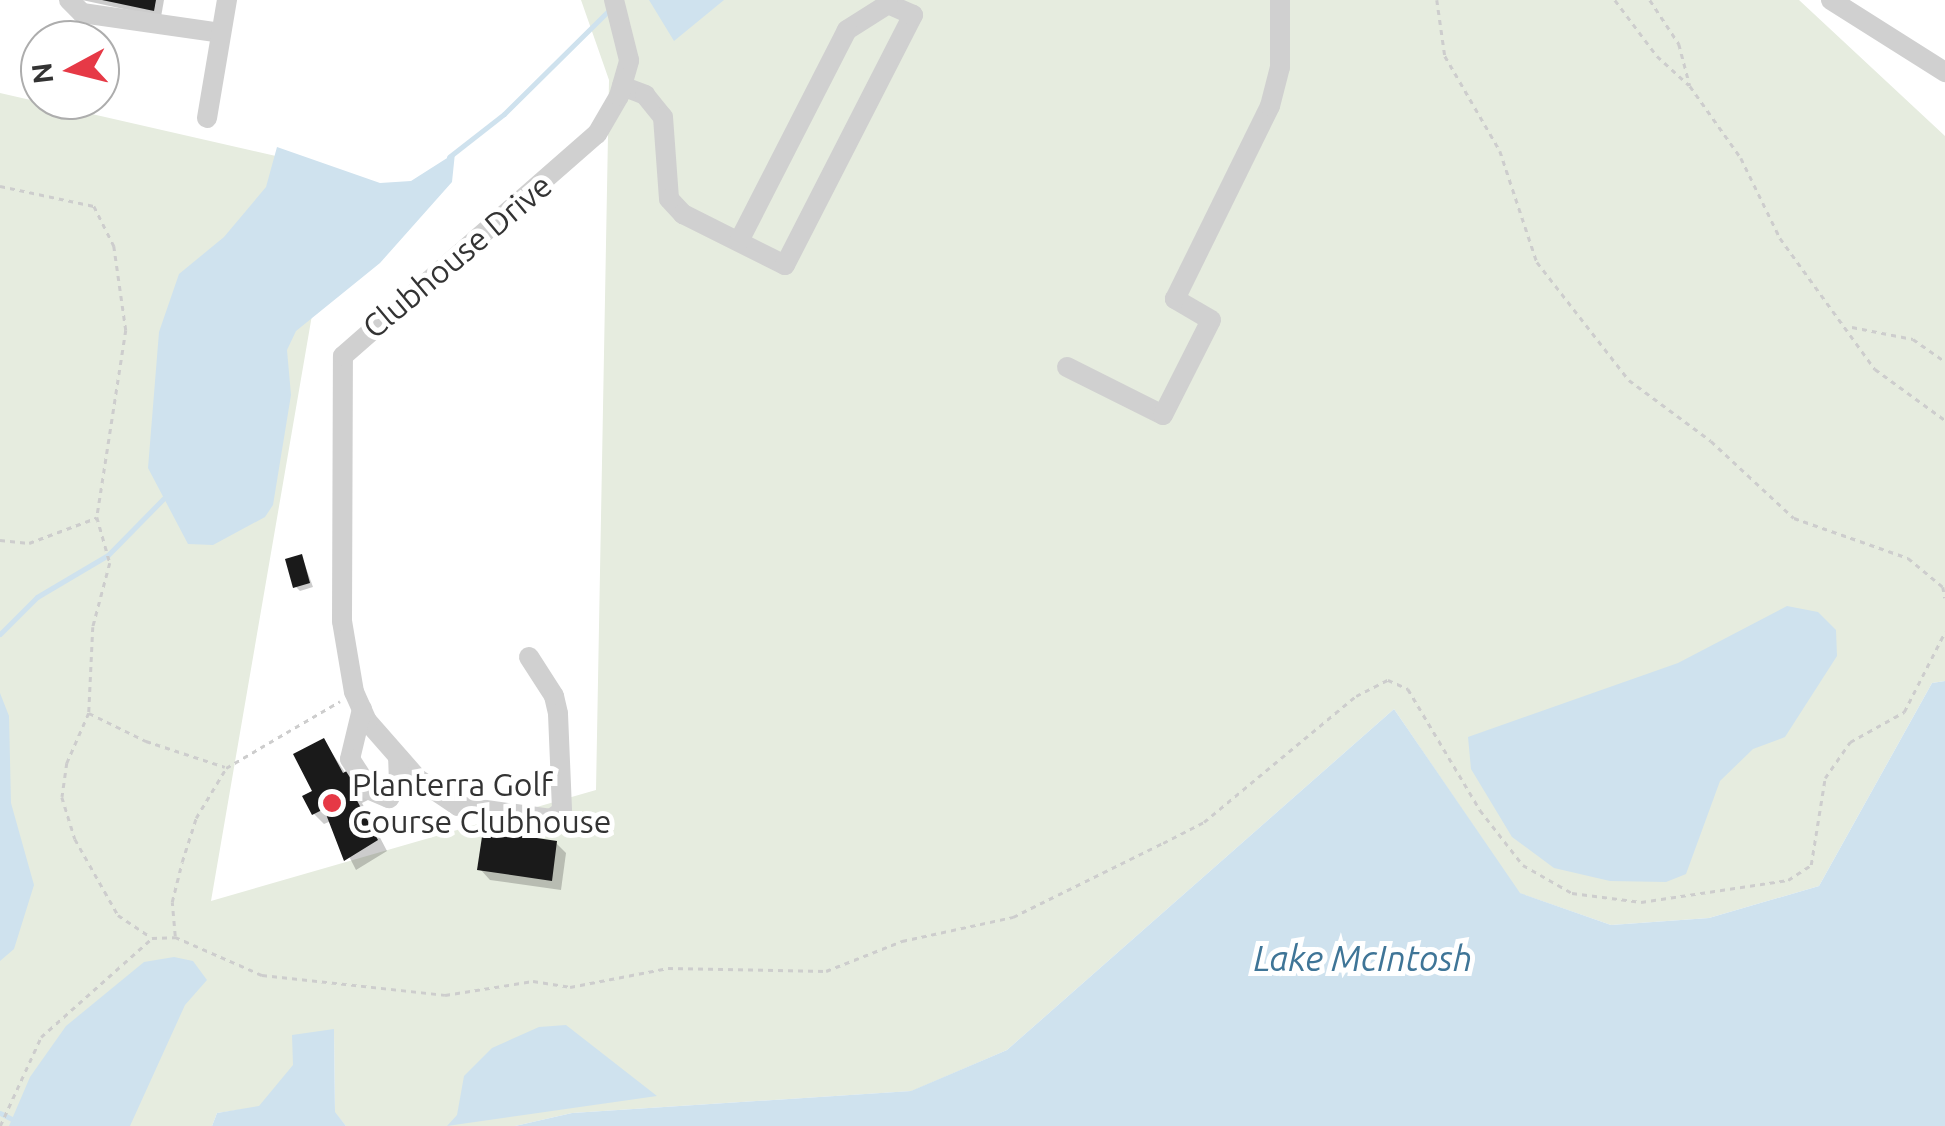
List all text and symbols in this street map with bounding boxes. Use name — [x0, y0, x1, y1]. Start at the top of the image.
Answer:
north arrow — [20, 20, 120, 120]
text: N — [25, 61, 58, 86]
street label: Clubhouse Drive — [355, 166, 559, 346]
place label: Planterra Golf Course Clubhouse — [352, 766, 611, 841]
marker: Planterra Golf Course Clubhouse — [321, 792, 343, 814]
water label: Lake McIntosh — [1254, 937, 1472, 979]

